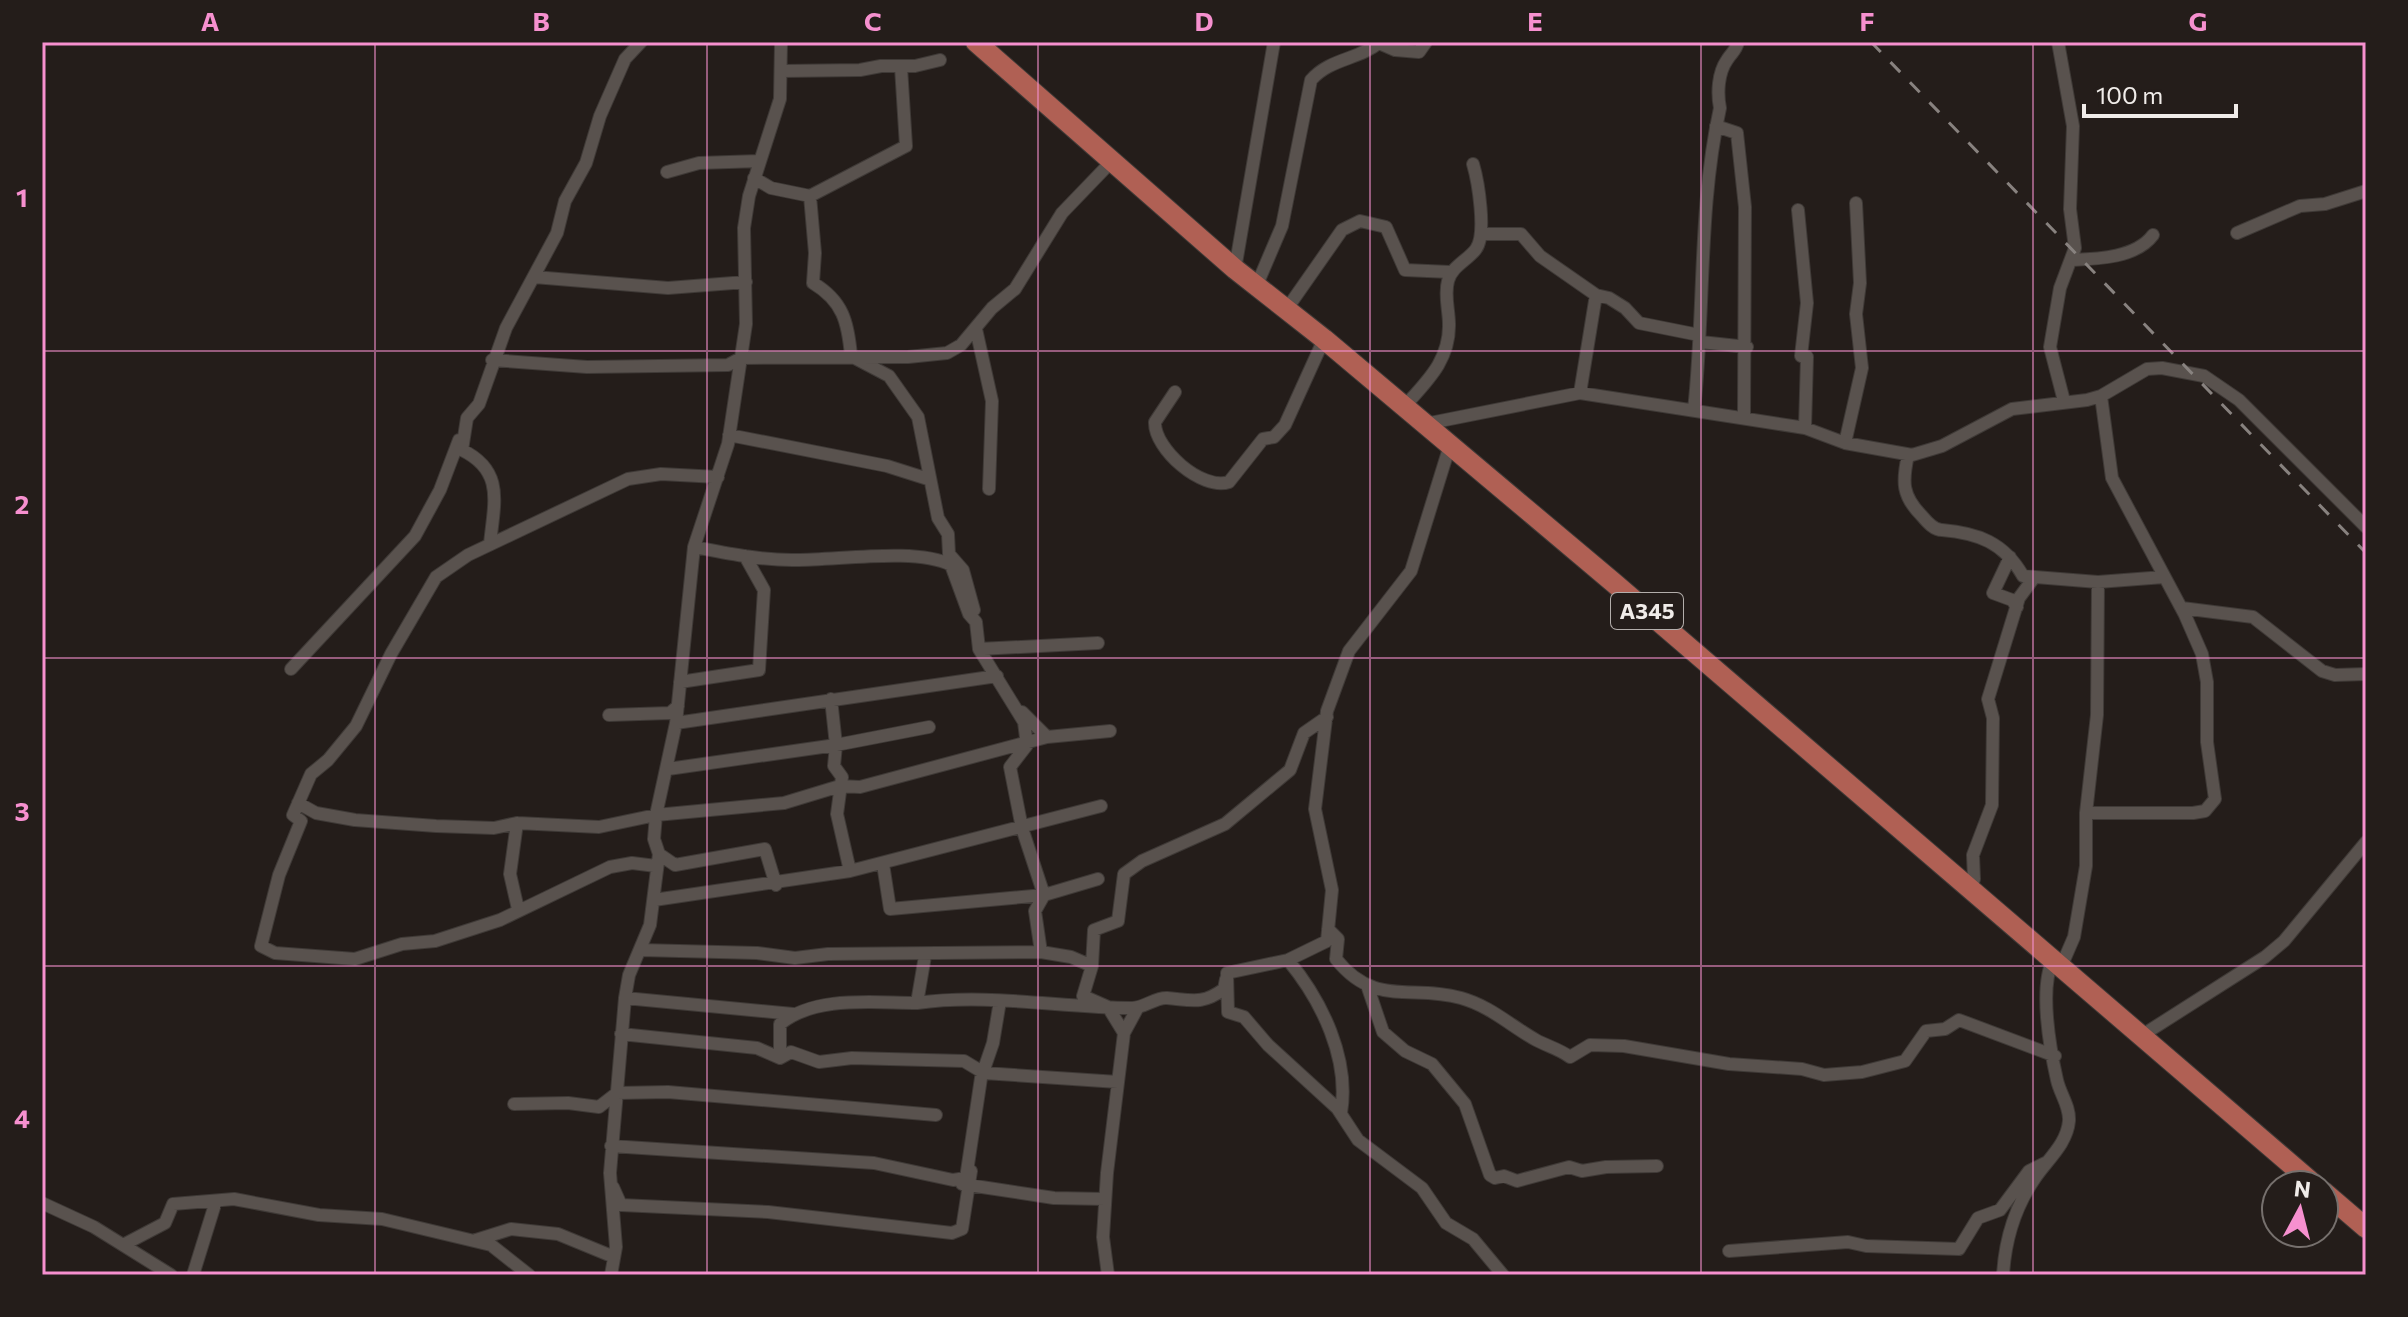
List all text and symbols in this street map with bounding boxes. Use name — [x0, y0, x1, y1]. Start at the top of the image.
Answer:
text: A — [201, 5, 220, 36]
text: B — [532, 5, 550, 36]
text: C — [864, 5, 882, 36]
text: D — [1194, 5, 1214, 36]
text: E — [1527, 5, 1543, 36]
text: F — [1859, 5, 1875, 36]
text: G — [2189, 5, 2207, 36]
scale bar — [2084, 68, 2236, 118]
text: 100 m — [2096, 80, 2163, 109]
text: 1 — [16, 181, 28, 212]
text: 2 — [15, 488, 29, 519]
road number: A345 — [1611, 593, 1683, 629]
text: 3 — [14, 795, 30, 826]
text: 4 — [14, 1102, 30, 1133]
north arrow — [2260, 1169, 2340, 1249]
text: N — [2293, 1174, 2312, 1203]

